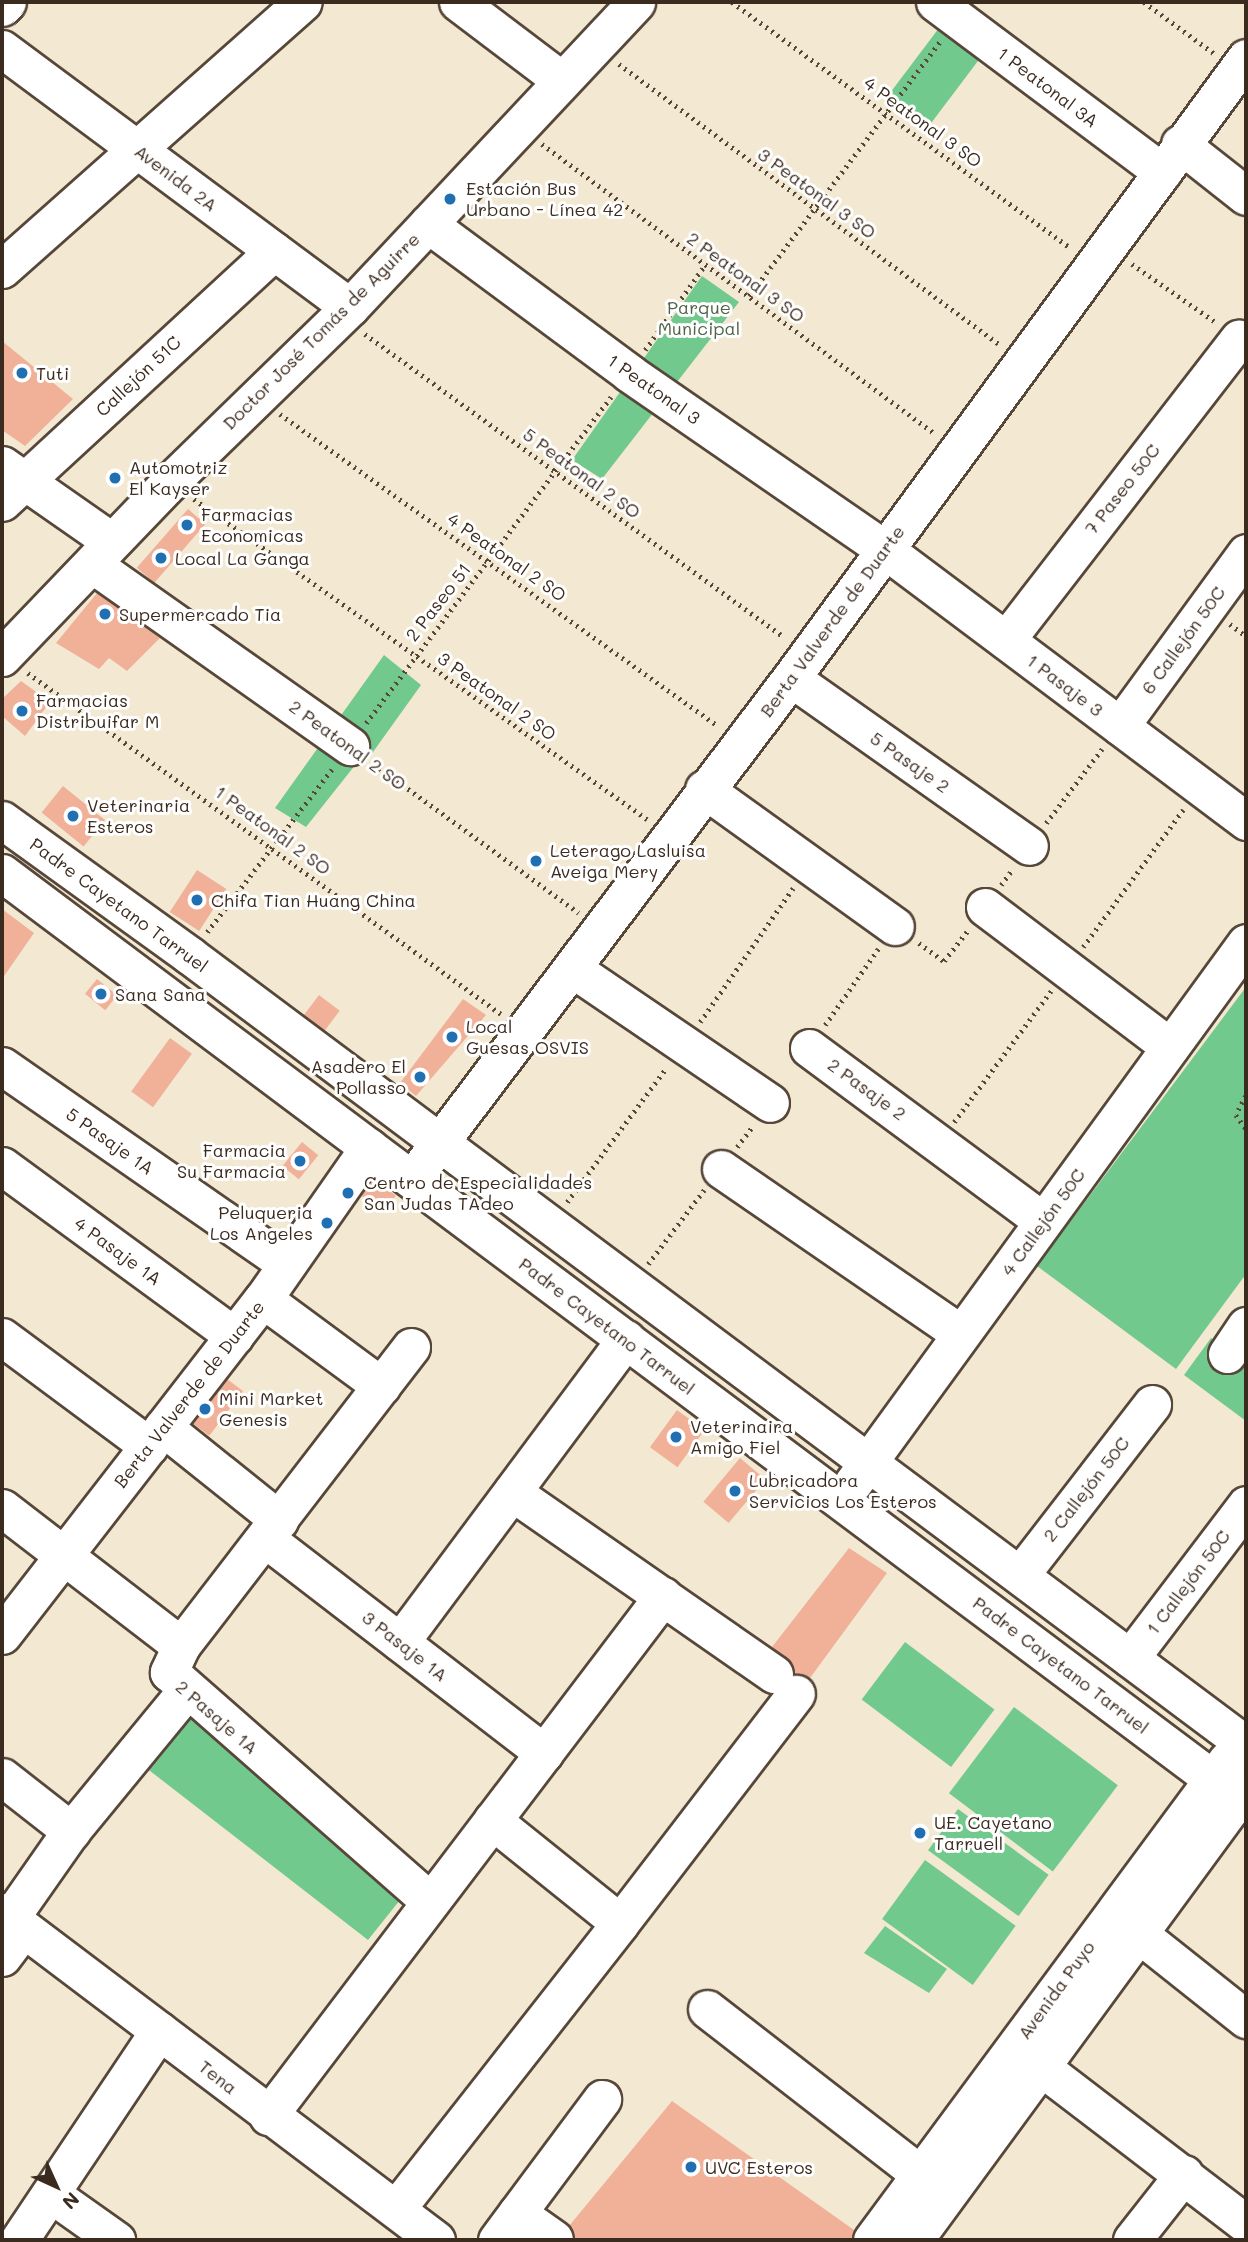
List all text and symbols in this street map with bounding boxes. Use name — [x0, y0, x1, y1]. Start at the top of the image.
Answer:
street label: 1 Peatonal 3A — [993, 42, 1103, 132]
street label: 4 Peatonal 3 SO — [860, 72, 986, 172]
street label: Avenida 2A — [130, 140, 222, 216]
street label: 3 Peatonal 3 SO — [754, 143, 880, 243]
place label: Estación Bus Urbano - Línea 42 — [466, 178, 623, 220]
marker: Estación Bus Urbano - Línea 42 — [440, 189, 460, 209]
street label: 2 Peatonal 3 SO — [683, 227, 809, 327]
street label: Doctor José Tomás de Aguirre — [218, 228, 424, 434]
park label: Parque Municipal — [658, 297, 740, 340]
street label: Callejón 51C — [91, 331, 185, 421]
street label: 1 Peatonal 3 — [604, 349, 704, 429]
place label: Tuti — [36, 362, 69, 384]
marker: Tuti — [14, 365, 30, 381]
street label: 5 Peatonal 2 SO — [519, 423, 645, 523]
street label: 7 Paseo 50C — [1080, 440, 1164, 538]
place label: Automotriz El Kayser — [129, 457, 227, 500]
marker: Automotriz El Kayser — [107, 470, 123, 486]
place label: Farmacias Economicas — [201, 504, 304, 546]
street label: 4 Peatonal 2 SO — [444, 508, 570, 606]
marker: Farmacias Economicas — [179, 517, 195, 533]
street label: Berta Valverde de Duarte — [755, 521, 909, 721]
place label: Local La Ganga — [175, 547, 310, 569]
marker: Local La Ganga — [153, 550, 169, 566]
street label: 2 Paseo 51 — [401, 559, 475, 645]
street label: 6 Callejón 50C — [1137, 582, 1229, 698]
place label: Supermercado Tia — [119, 603, 281, 625]
marker: Supermercado Tia — [97, 606, 113, 622]
street label: 3 Peatonal 2 SO — [434, 647, 560, 745]
street label: 1 Pasaje 3 — [1023, 649, 1107, 721]
place label: Farmacias Distribuifar M — [36, 690, 159, 732]
street label: 2 Peatonal 2 SO — [285, 695, 411, 795]
marker: Farmacias Distribuifar M — [14, 703, 30, 719]
street label: 5 Pasaje 2 — [866, 727, 954, 797]
street label: 1 Peatonal 2 SO — [211, 781, 335, 879]
place label: Veterinaria Esteros — [87, 795, 190, 838]
marker: Veterinaria Esteros — [65, 808, 81, 824]
street label: Padre Cayetano Tarruel — [26, 833, 212, 977]
place label: Leterago Lasluisa Aveiga Mery — [550, 840, 706, 882]
marker: Leterago Lasluisa Aveiga Mery — [528, 853, 544, 869]
place label: Chifa Tian Huang China — [211, 889, 416, 911]
marker: Chifa Tian Huang China — [189, 892, 205, 908]
place label: Sana Sana — [115, 983, 206, 1005]
marker: Sana Sana — [93, 986, 109, 1002]
place label: Local Guesas OSVIS — [466, 1016, 589, 1058]
marker: Local Guesas OSVIS — [444, 1029, 460, 1045]
street label: 2 Pasaje 2 — [824, 1054, 910, 1124]
place label: Asadero El Pollasso — [311, 1056, 406, 1098]
marker: Asadero El Pollasso — [412, 1069, 428, 1085]
street label: 5 Pasaje 1A — [62, 1103, 158, 1179]
place label: Farmacia Su Farmacia — [177, 1140, 286, 1182]
marker: Farmacia Su Farmacia — [292, 1153, 308, 1169]
street label: 4 Callejón 50C — [997, 1164, 1089, 1280]
place label: Centro de Especialidades San Judas TAdeo — [364, 1172, 592, 1214]
marker: Centro de Especialidades San Judas TAdeo — [338, 1183, 358, 1203]
place label: Peluqueria Los Angeles — [210, 1202, 313, 1244]
street label: 4 Pasaje 1A — [70, 1212, 166, 1290]
marker: Peluqueria Los Angeles — [319, 1215, 335, 1231]
street label: Padre Cayetano Tarruel — [515, 1253, 699, 1399]
street label: Berta Valverde de Duarte — [109, 1296, 269, 1492]
place label: Mini Market Genesis — [219, 1388, 323, 1430]
marker: Mini Market Genesis — [197, 1401, 213, 1417]
place label: Veterinaira Amigo Fiel — [690, 1416, 793, 1458]
marker: Veterinaira Amigo Fiel — [668, 1429, 684, 1445]
street label: 2 Callejón 50C — [1038, 1432, 1134, 1546]
place label: Lubricadora Servicios Los Esteros — [749, 1470, 937, 1512]
marker: Lubricadora Servicios Los Esteros — [727, 1483, 743, 1499]
street label: 1 Callejón 50C — [1142, 1526, 1234, 1638]
street label: Padre Cayetano Tarruel — [969, 1592, 1153, 1738]
street label: 3 Pasaje 1A — [358, 1606, 452, 1686]
street label: 2 Pasaje 1A — [172, 1676, 262, 1758]
place label: UE. Cayetano Tarruell — [934, 1812, 1052, 1854]
marker: UE. Cayetano Tarruell — [912, 1825, 928, 1841]
street label: Avenida Puyo — [1013, 1937, 1099, 2043]
street label: Tena — [195, 2055, 241, 2099]
north arrow — [21, 2151, 91, 2221]
place label: UVC Esteros — [705, 2156, 813, 2178]
marker: UVC Esteros — [683, 2159, 699, 2175]
text: N — [57, 2187, 85, 2215]

